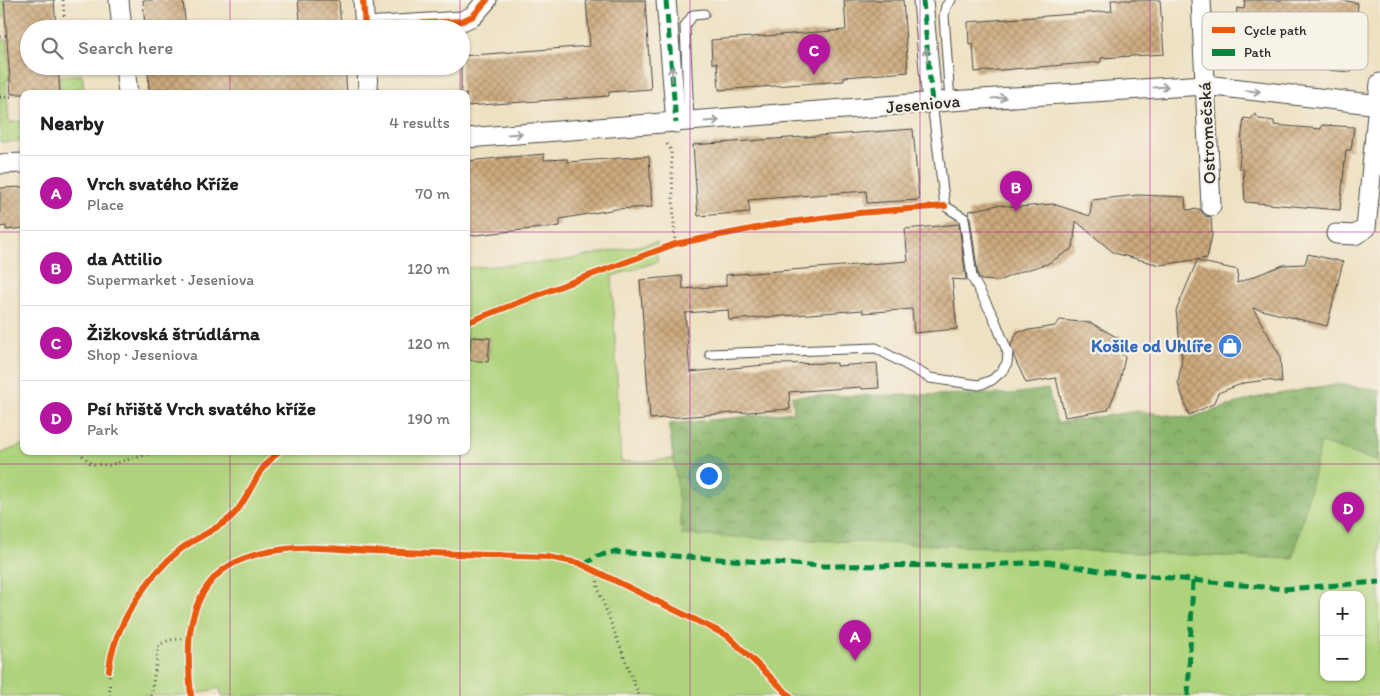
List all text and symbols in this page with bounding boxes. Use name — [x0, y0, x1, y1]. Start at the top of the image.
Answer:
legend — [1202, 12, 1368, 70]
search box — [20, 20, 470, 75]
text: Cycle path — [1244, 22, 1307, 39]
icon: search — [38, 34, 66, 62]
pin: C — [798, 34, 830, 75]
text: Search here — [78, 36, 173, 59]
text: Path — [1244, 44, 1271, 61]
one-way arrow — [922, 47, 932, 63]
one-way arrow — [667, 66, 676, 82]
street label: Ostromečská — [1193, 80, 1221, 185]
one-way arrow — [1153, 83, 1169, 92]
one-way arrow — [1245, 86, 1261, 96]
street label: Jeseniova — [885, 90, 961, 118]
one-way arrow — [991, 93, 1007, 102]
text: Nearby — [40, 110, 104, 135]
text: 4 results — [389, 113, 450, 132]
one-way arrow — [704, 116, 720, 125]
one-way arrow — [507, 130, 523, 139]
pin: B — [1000, 171, 1032, 212]
text: Vrch svatého Kříže — [87, 172, 239, 195]
text: A — [51, 184, 61, 203]
text: 70 m — [415, 184, 450, 203]
text: Place — [87, 195, 124, 214]
text: da Attilio — [87, 247, 162, 270]
text: B — [51, 259, 61, 278]
text: 120 m — [407, 259, 450, 278]
text: Supermarket · Jeseniova — [87, 270, 254, 289]
text: Žižkovská štrúdlárna — [87, 322, 260, 345]
shop icon: Košile od Uhlíře — [1217, 333, 1243, 359]
text: C — [51, 334, 61, 353]
text: 120 m — [407, 334, 450, 353]
place label: Košile od Uhlíře — [1091, 335, 1212, 357]
text: Shop · Jeseniova — [87, 345, 198, 364]
text: Psí hřiště Vrch svatého kříže — [87, 397, 316, 420]
text: D — [51, 409, 61, 428]
text: 190 m — [407, 409, 450, 428]
text: Park — [87, 420, 118, 439]
your location — [696, 463, 722, 489]
pin: D — [1332, 492, 1364, 533]
map controls — [1320, 591, 1365, 681]
button: + — [1320, 591, 1365, 636]
pin: A — [839, 620, 871, 661]
button: − — [1320, 636, 1365, 681]

